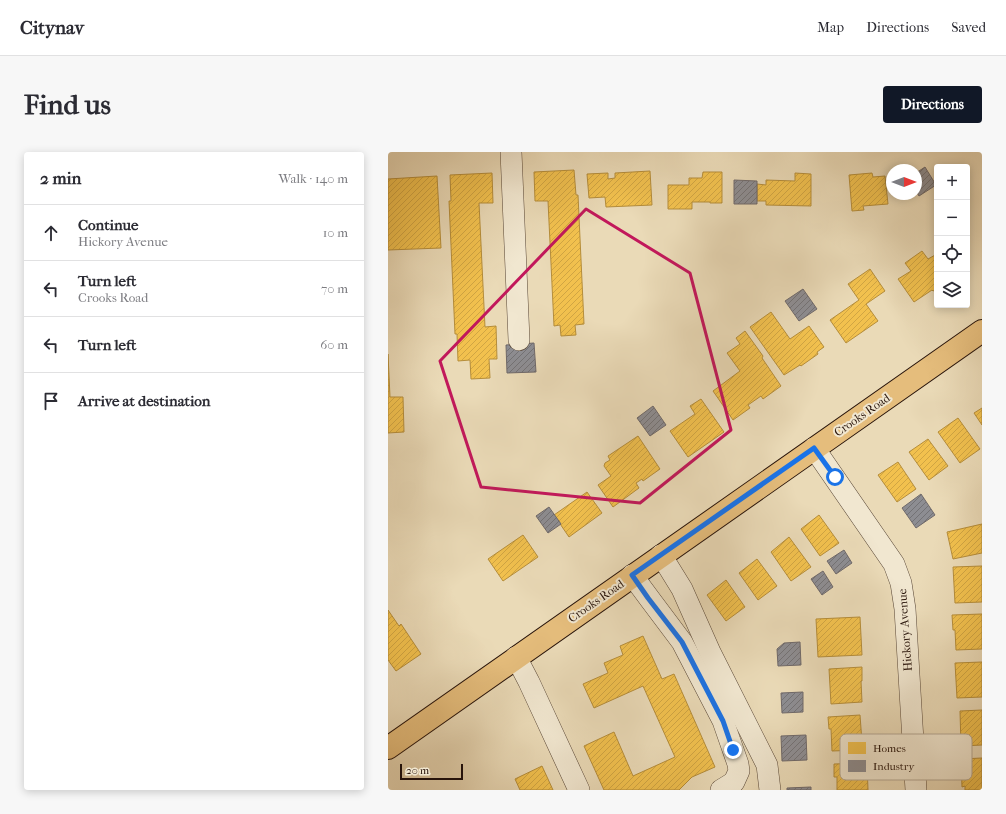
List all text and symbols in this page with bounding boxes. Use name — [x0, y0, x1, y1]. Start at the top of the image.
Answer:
text: Citynav — [20, 17, 84, 39]
text: Map — [817, 19, 844, 36]
text: Directions — [866, 19, 929, 36]
text: Saved — [951, 19, 986, 36]
button: Directions — [883, 86, 982, 123]
text: Find us — [24, 88, 111, 121]
north arrow — [886, 164, 922, 200]
map controls — [934, 164, 970, 308]
button: + — [934, 164, 970, 200]
text: 2 min — [40, 168, 81, 188]
text: Walk · 140 m — [279, 171, 348, 186]
button: − — [934, 200, 970, 236]
text: Continue — [78, 216, 138, 234]
icon: ahead — [40, 222, 62, 244]
text: 10 m — [323, 225, 348, 240]
text: Hickory Avenue — [78, 234, 168, 249]
button: locate — [934, 236, 970, 272]
text: Turn left — [78, 272, 136, 290]
button: layers — [934, 272, 970, 308]
icon: left — [40, 278, 62, 300]
text: 70 m — [321, 281, 348, 296]
text: Crooks Road — [78, 290, 148, 305]
icon: left — [40, 334, 62, 356]
text: Turn left — [78, 336, 136, 354]
text: 60 m — [320, 337, 348, 352]
icon: arrive — [40, 390, 62, 412]
street label: Crooks Road — [831, 390, 893, 439]
text: Arrive at destination — [78, 392, 210, 410]
route start — [826, 468, 844, 486]
street label: Crooks Road — [565, 576, 627, 625]
street label: Hickory Avenue — [895, 588, 915, 672]
legend — [840, 734, 972, 780]
route end — [724, 741, 742, 759]
text: Homes — [873, 742, 906, 755]
text: Industry — [873, 760, 915, 773]
scale bar — [400, 762, 463, 781]
text: 20 m — [406, 764, 429, 777]

